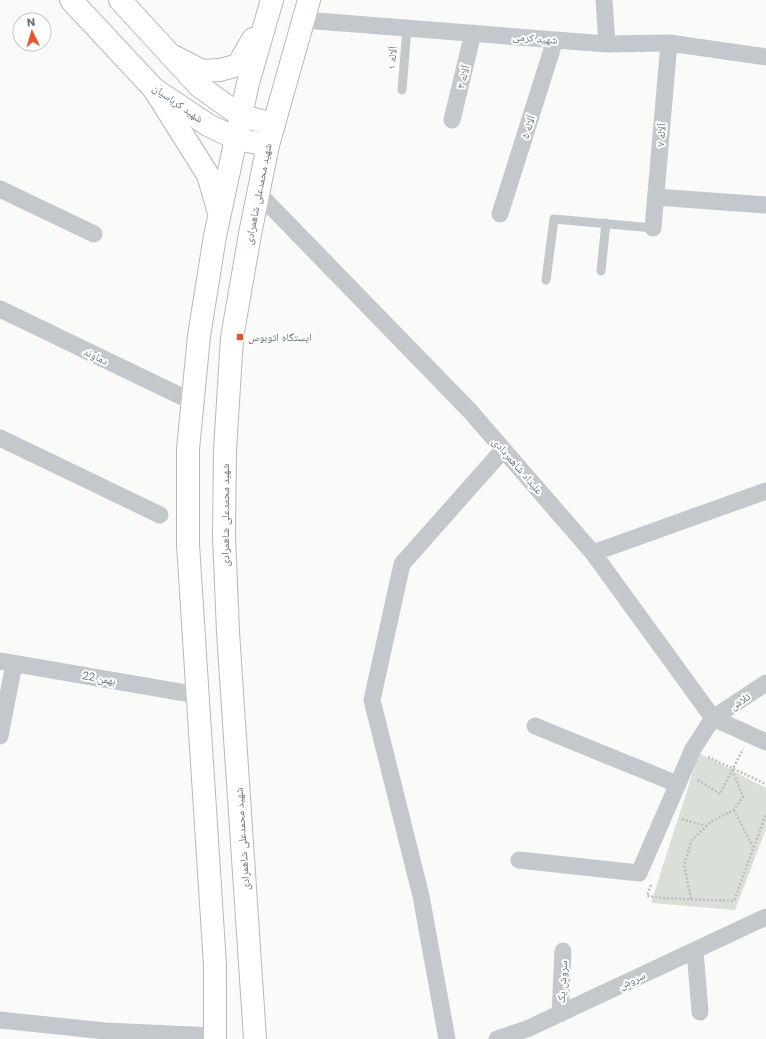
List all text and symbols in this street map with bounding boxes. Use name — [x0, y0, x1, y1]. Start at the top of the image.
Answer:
north arrow — [12, 12, 52, 52]
text: N — [26, 14, 36, 30]
street label: شهید کرمی — [512, 28, 558, 48]
street label: آلاله ۱ — [383, 46, 401, 70]
street label: آلاله ۳ — [452, 63, 474, 90]
street label: شهید کرباسیان — [149, 80, 207, 126]
street label: آلاله ۵ — [517, 113, 539, 141]
street label: آلاله ۷ — [652, 122, 670, 147]
street label: شهید محمدعلی شاهمرادی — [240, 142, 276, 246]
place label: ایستگاه اتوبوس — [248, 329, 312, 345]
marker: ایستگاه اتوبوس — [235, 332, 245, 342]
street label: دماوند — [81, 343, 111, 369]
street label: علیداد شاهمردادی — [489, 434, 548, 498]
street label: شهید محمدعلی شاهمرادی — [217, 464, 233, 566]
street label: 22 بهمن — [81, 667, 117, 689]
street label: تلاش — [727, 688, 754, 714]
street label: شهید محمدعلی شاهمرادی — [230, 787, 254, 891]
street label: سروش یک — [553, 960, 571, 1004]
street label: سروش — [616, 967, 648, 993]

